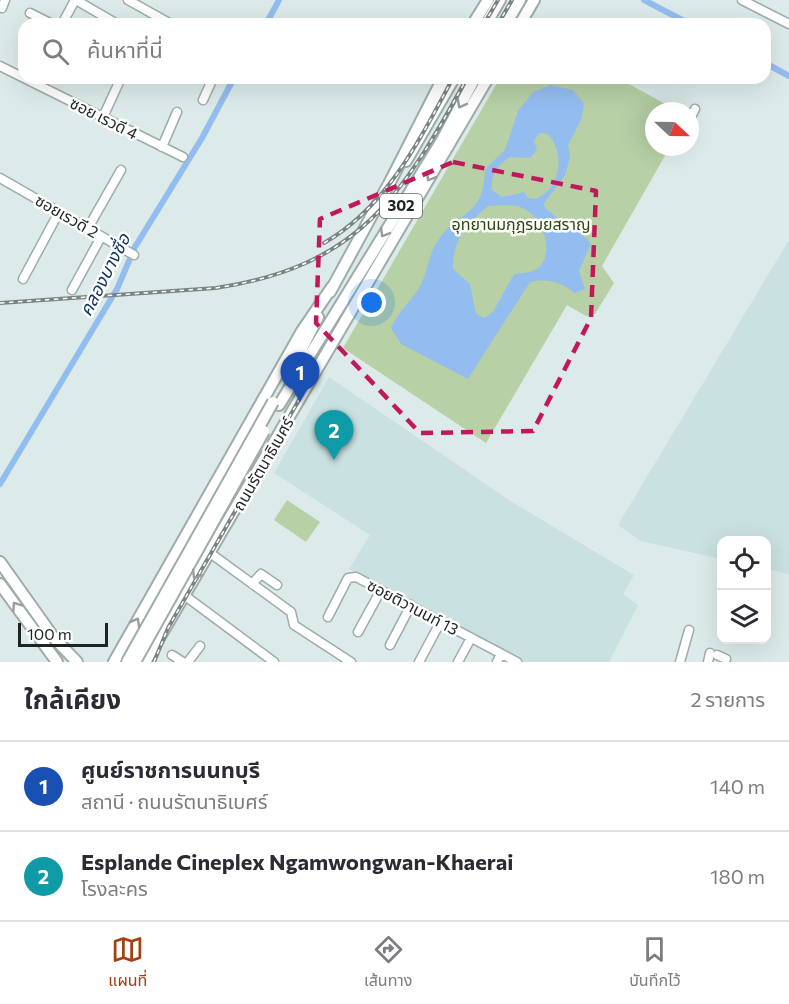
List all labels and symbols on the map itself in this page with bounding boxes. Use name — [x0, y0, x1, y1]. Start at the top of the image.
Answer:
street label: ซอย เรวดี 4 — [67, 92, 142, 143]
one-way arrow — [457, 97, 468, 108]
north arrow — [645, 102, 699, 156]
one-way arrow — [426, 171, 438, 182]
street label: ซอยเรวดี 2 — [32, 190, 102, 241]
road number: 302 — [380, 194, 422, 218]
park label: อุทยานมกุฎรมยสราญ — [452, 214, 590, 234]
one-way arrow — [380, 227, 392, 237]
water label: คลองบางซื่อ — [73, 229, 135, 319]
your location — [357, 288, 386, 317]
pin: 1 — [280, 352, 320, 402]
pin: 2 — [314, 410, 354, 460]
street label: ถนนรัตนาธิเบศร์ — [228, 413, 297, 514]
one-way arrow — [192, 569, 204, 579]
street label: ซอยติวานนท์ 13 — [364, 575, 462, 639]
one-way arrow — [12, 602, 23, 613]
one-way arrow — [129, 618, 140, 628]
scale bar — [18, 620, 108, 648]

